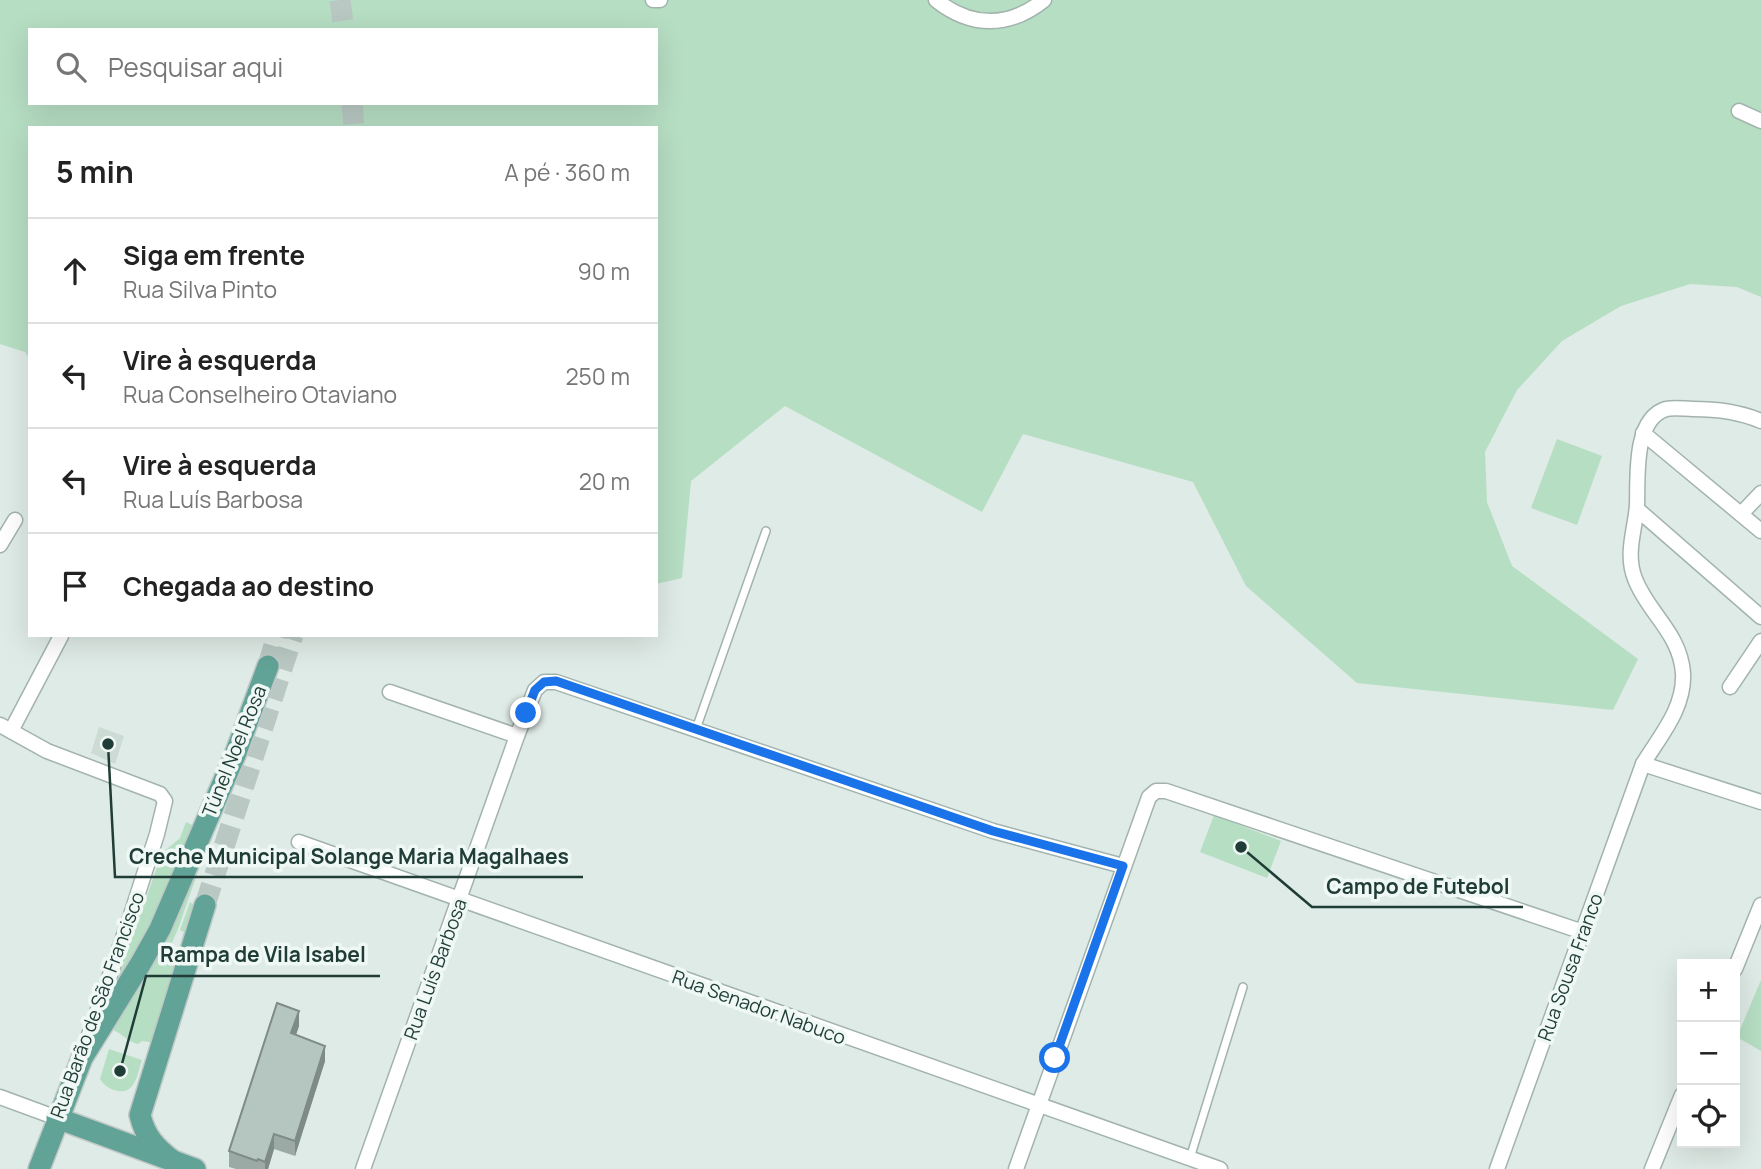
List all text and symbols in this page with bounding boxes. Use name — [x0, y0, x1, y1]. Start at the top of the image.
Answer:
search box — [28, 28, 658, 105]
icon: search — [52, 48, 90, 86]
text: Pesquisar aqui — [108, 49, 283, 85]
text: 5 min — [56, 151, 134, 192]
text: A pé · 360 m — [504, 156, 630, 188]
text: Siga em frente — [123, 237, 305, 273]
icon: ahead — [56, 252, 94, 290]
text: 90 m — [578, 255, 630, 287]
text: Rua Silva Pinto — [123, 273, 277, 305]
text: Vire à esquerda — [123, 342, 316, 378]
icon: left — [56, 357, 94, 395]
text: 250 m — [565, 360, 630, 392]
text: Rua Conselheiro Otaviano — [123, 378, 397, 410]
text: Vire à esquerda — [123, 447, 316, 483]
icon: left — [56, 462, 94, 500]
text: 20 m — [579, 465, 630, 497]
text: Rua Luís Barbosa — [123, 483, 303, 515]
icon: arrive — [56, 567, 94, 605]
text: Chegada ao destino — [123, 568, 374, 604]
street label: Túnel Noel Rosa — [196, 681, 272, 821]
route end — [510, 697, 541, 728]
callout: Creche Municipal Solange Maria Magalhaes — [115, 835, 583, 877]
text: Creche Municipal Solange Maria Magalhaes — [129, 842, 569, 870]
callout: Campo de Futebol — [1312, 865, 1523, 907]
text: Campo de Futebol — [1326, 872, 1510, 900]
street label: Rua Barão de São Francisco — [44, 888, 150, 1122]
street label: Rua Sousa Franco — [1531, 889, 1609, 1045]
street label: Rua Luís Barbosa — [397, 895, 473, 1043]
callout: Rampa de Vila Isabel — [146, 934, 380, 976]
text: Rampa de Vila Isabel — [160, 940, 366, 968]
map controls — [1677, 959, 1740, 1148]
button: + — [1677, 959, 1740, 1022]
street label: Rua Senador Nabuco — [669, 964, 849, 1050]
button: − — [1677, 1022, 1740, 1085]
route start — [1039, 1042, 1070, 1073]
button: locate — [1677, 1085, 1740, 1148]

